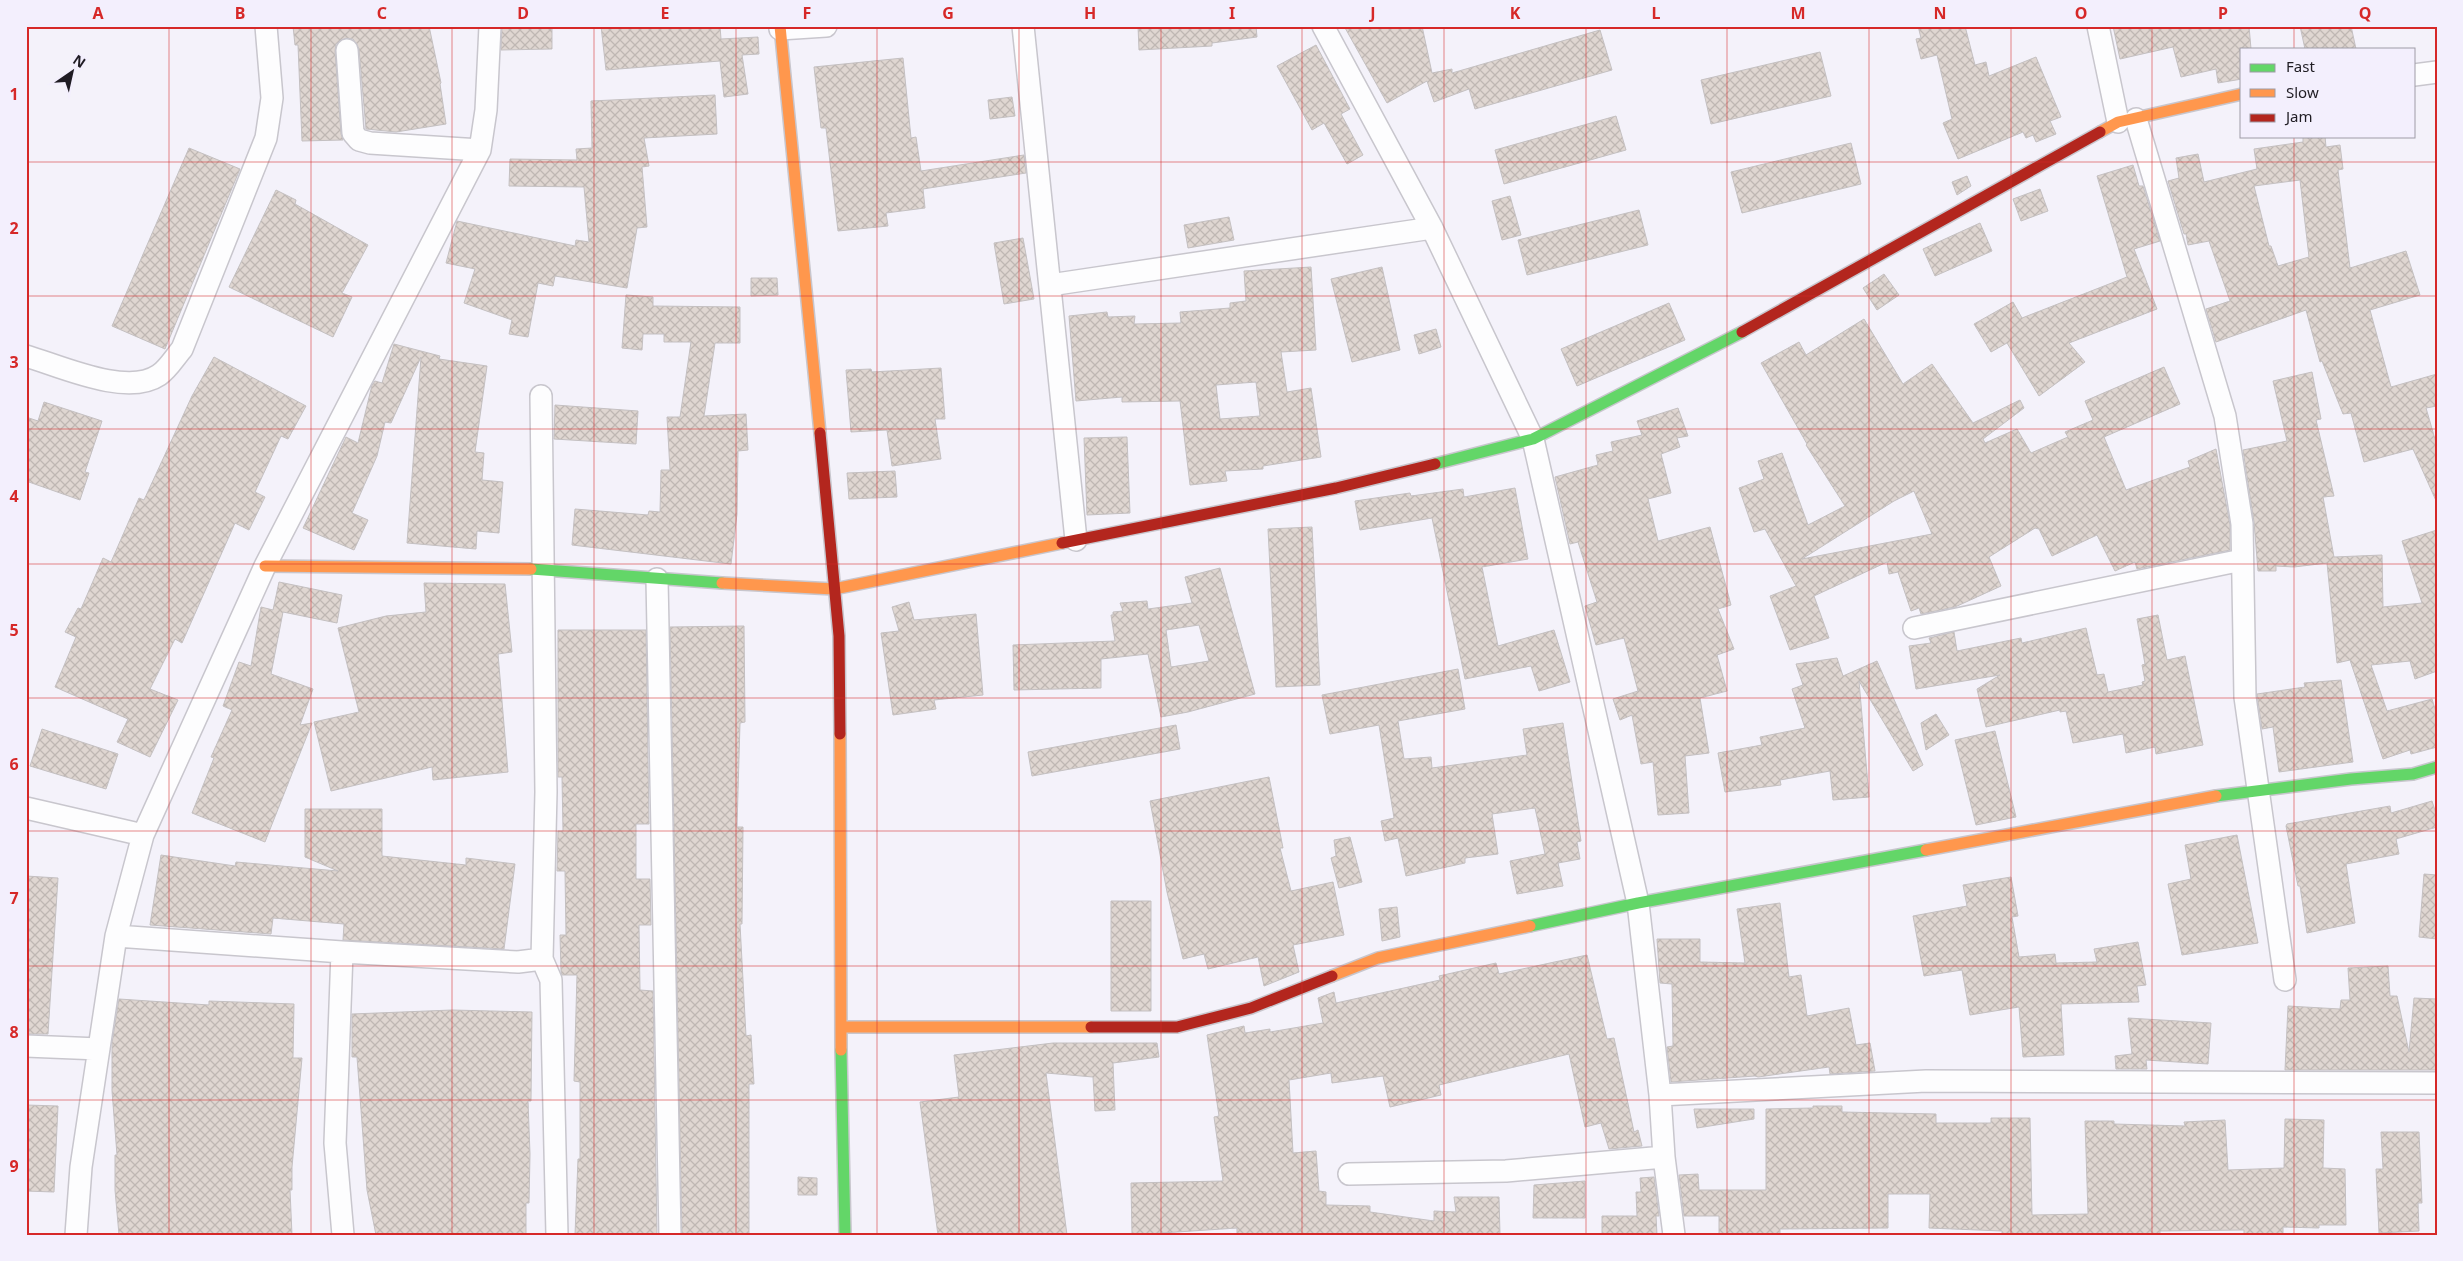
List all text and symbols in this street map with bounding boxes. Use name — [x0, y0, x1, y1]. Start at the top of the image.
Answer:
text: A — [92, 2, 104, 24]
text: B — [235, 2, 245, 24]
text: C — [377, 2, 387, 24]
text: D — [517, 2, 529, 24]
text: E — [661, 2, 670, 24]
text: F — [803, 2, 811, 24]
text: G — [942, 2, 954, 24]
text: H — [1084, 2, 1096, 24]
text: I — [1229, 2, 1235, 24]
text: J — [1368, 2, 1376, 24]
text: K — [1510, 2, 1521, 24]
text: L — [1652, 2, 1661, 24]
text: M — [1790, 2, 1806, 24]
text: N — [1933, 2, 1947, 24]
text: O — [2075, 2, 2087, 24]
text: P — [2218, 2, 2228, 24]
text: Q — [2359, 2, 2371, 24]
north arrow — [48, 48, 98, 98]
legend — [2240, 48, 2416, 138]
text: N — [70, 50, 90, 72]
text: Fast — [2286, 56, 2315, 76]
text: Slow — [2286, 82, 2319, 102]
text: 1 — [9, 83, 19, 105]
text: Jam — [2284, 106, 2313, 126]
text: 2 — [9, 217, 19, 239]
text: 3 — [9, 351, 19, 373]
text: 4 — [9, 485, 19, 507]
text: 5 — [9, 619, 19, 641]
text: 6 — [9, 753, 19, 775]
text: 7 — [9, 887, 19, 909]
text: 8 — [9, 1021, 19, 1043]
text: 9 — [9, 1155, 19, 1177]

